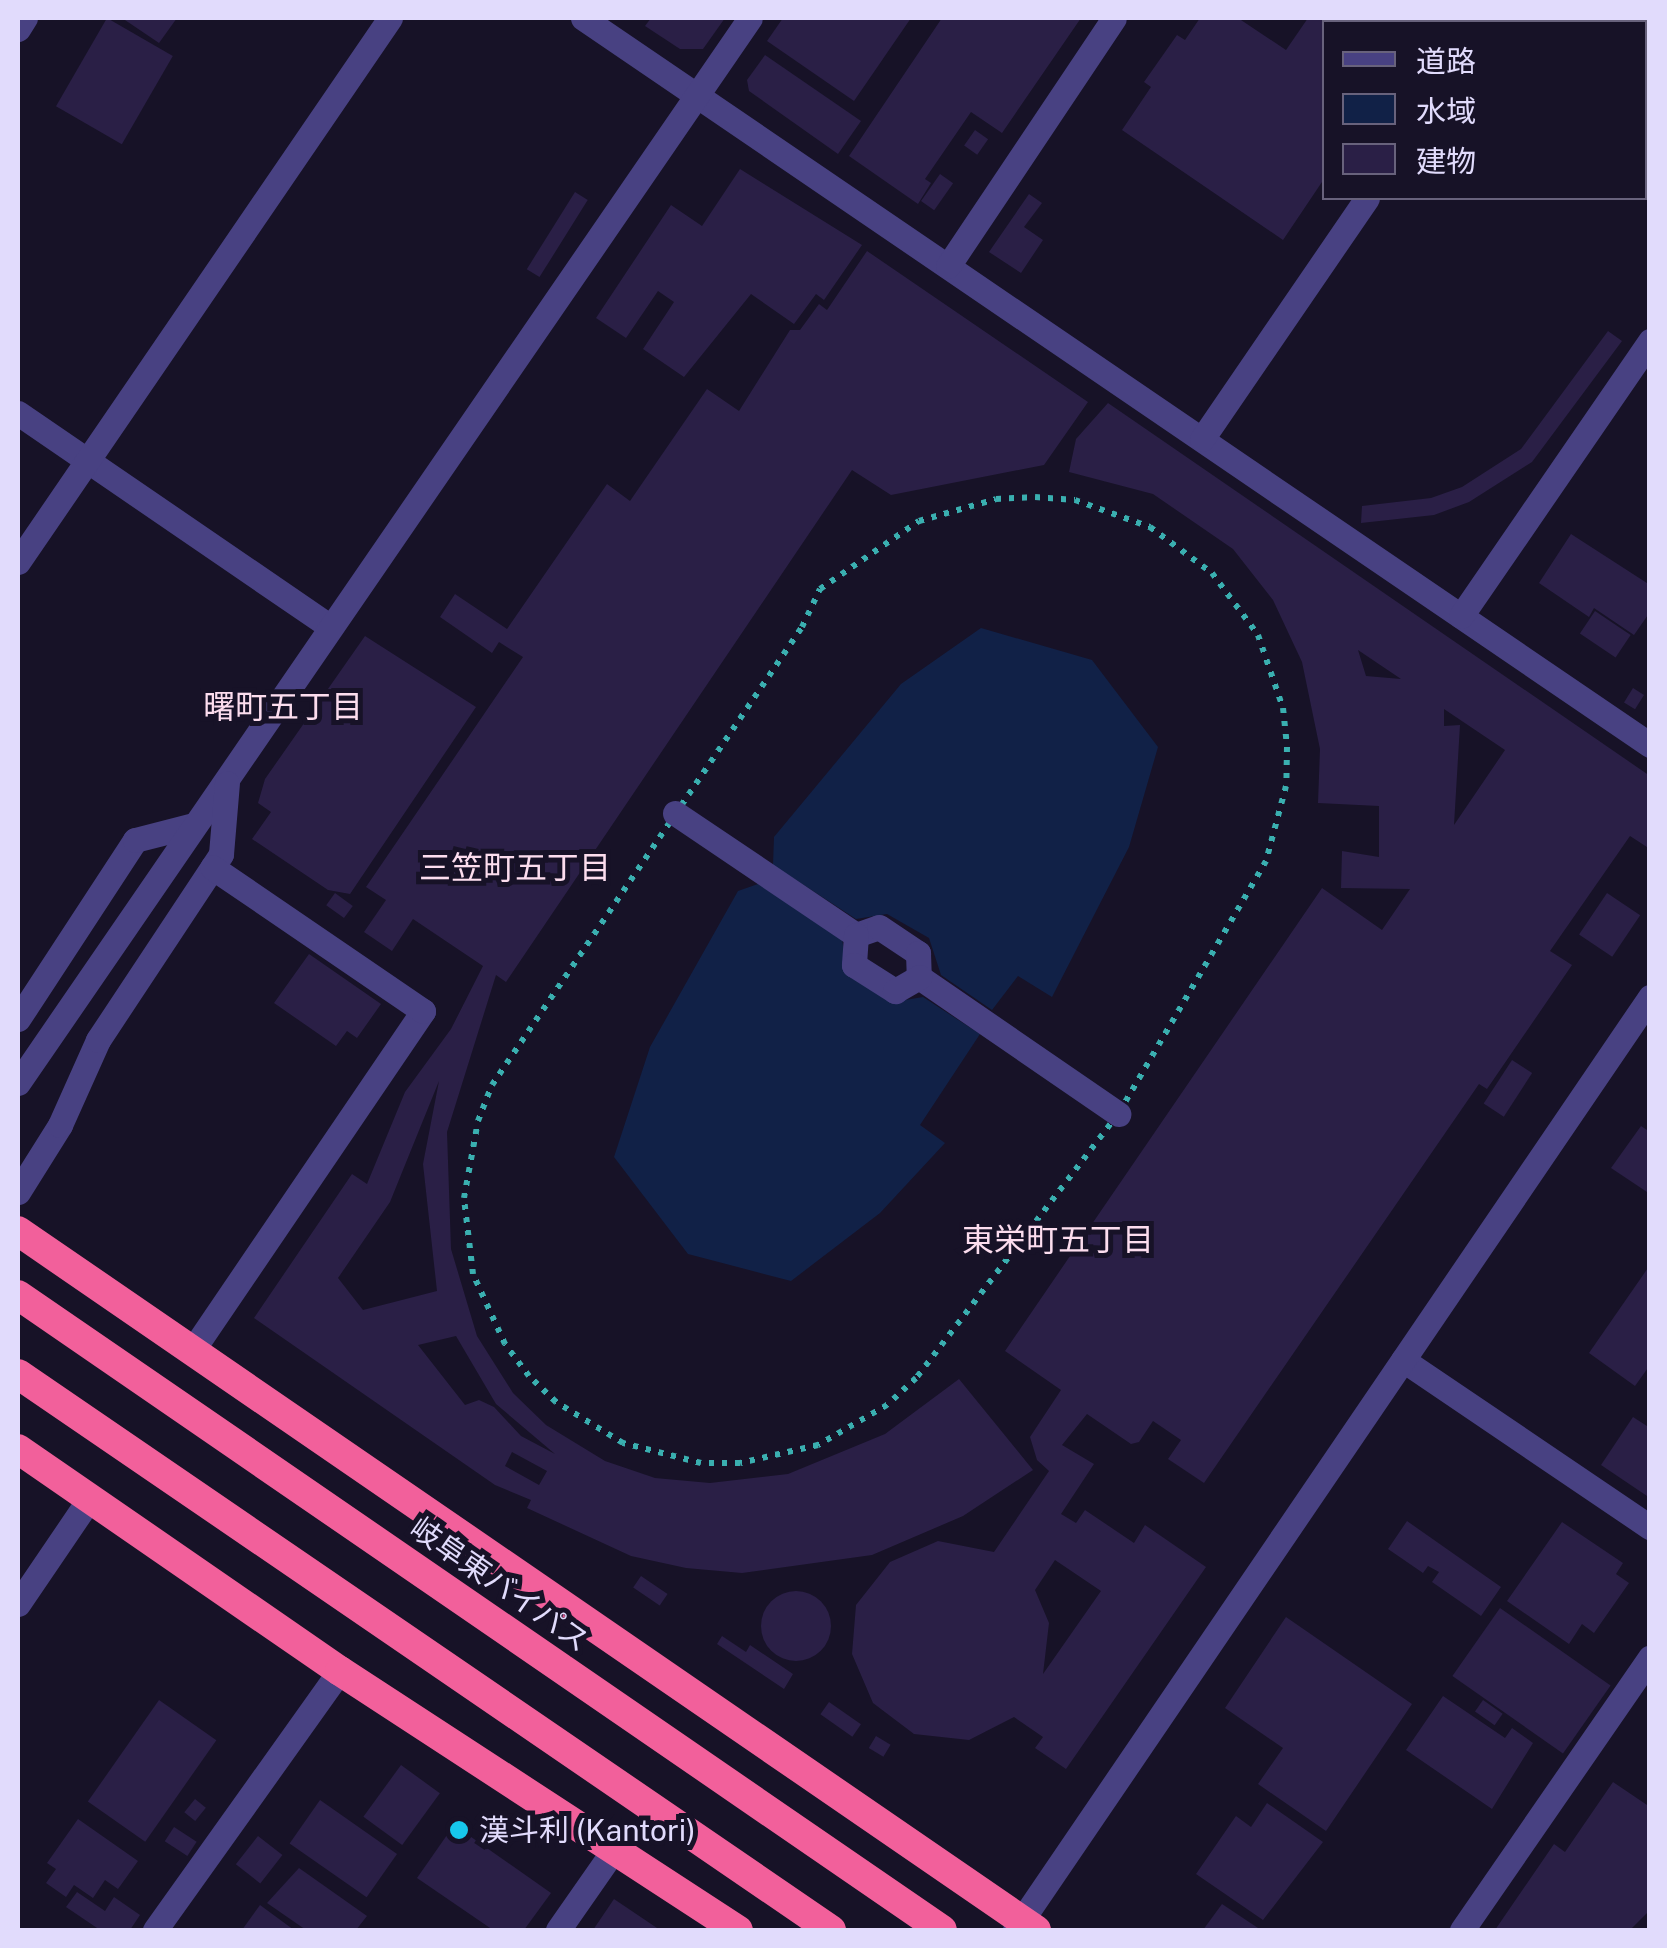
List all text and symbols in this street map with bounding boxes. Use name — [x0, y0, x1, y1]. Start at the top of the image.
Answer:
legend — [1322, 20, 1647, 200]
text: 道路 — [1416, 43, 1476, 79]
text: 水域 — [1416, 93, 1476, 129]
text: 建物 — [1416, 143, 1476, 179]
district label: 曙町五丁目 — [203, 688, 363, 726]
district label: 三笠町五丁目 — [419, 849, 611, 887]
district label: 東栄町五丁目 — [962, 1221, 1154, 1259]
street label: 岐阜東バイパス — [404, 1509, 596, 1659]
place label: 漢斗利 (Kantori) — [479, 1812, 695, 1848]
marker: 漢斗利 (Kantori) — [448, 1819, 470, 1841]

